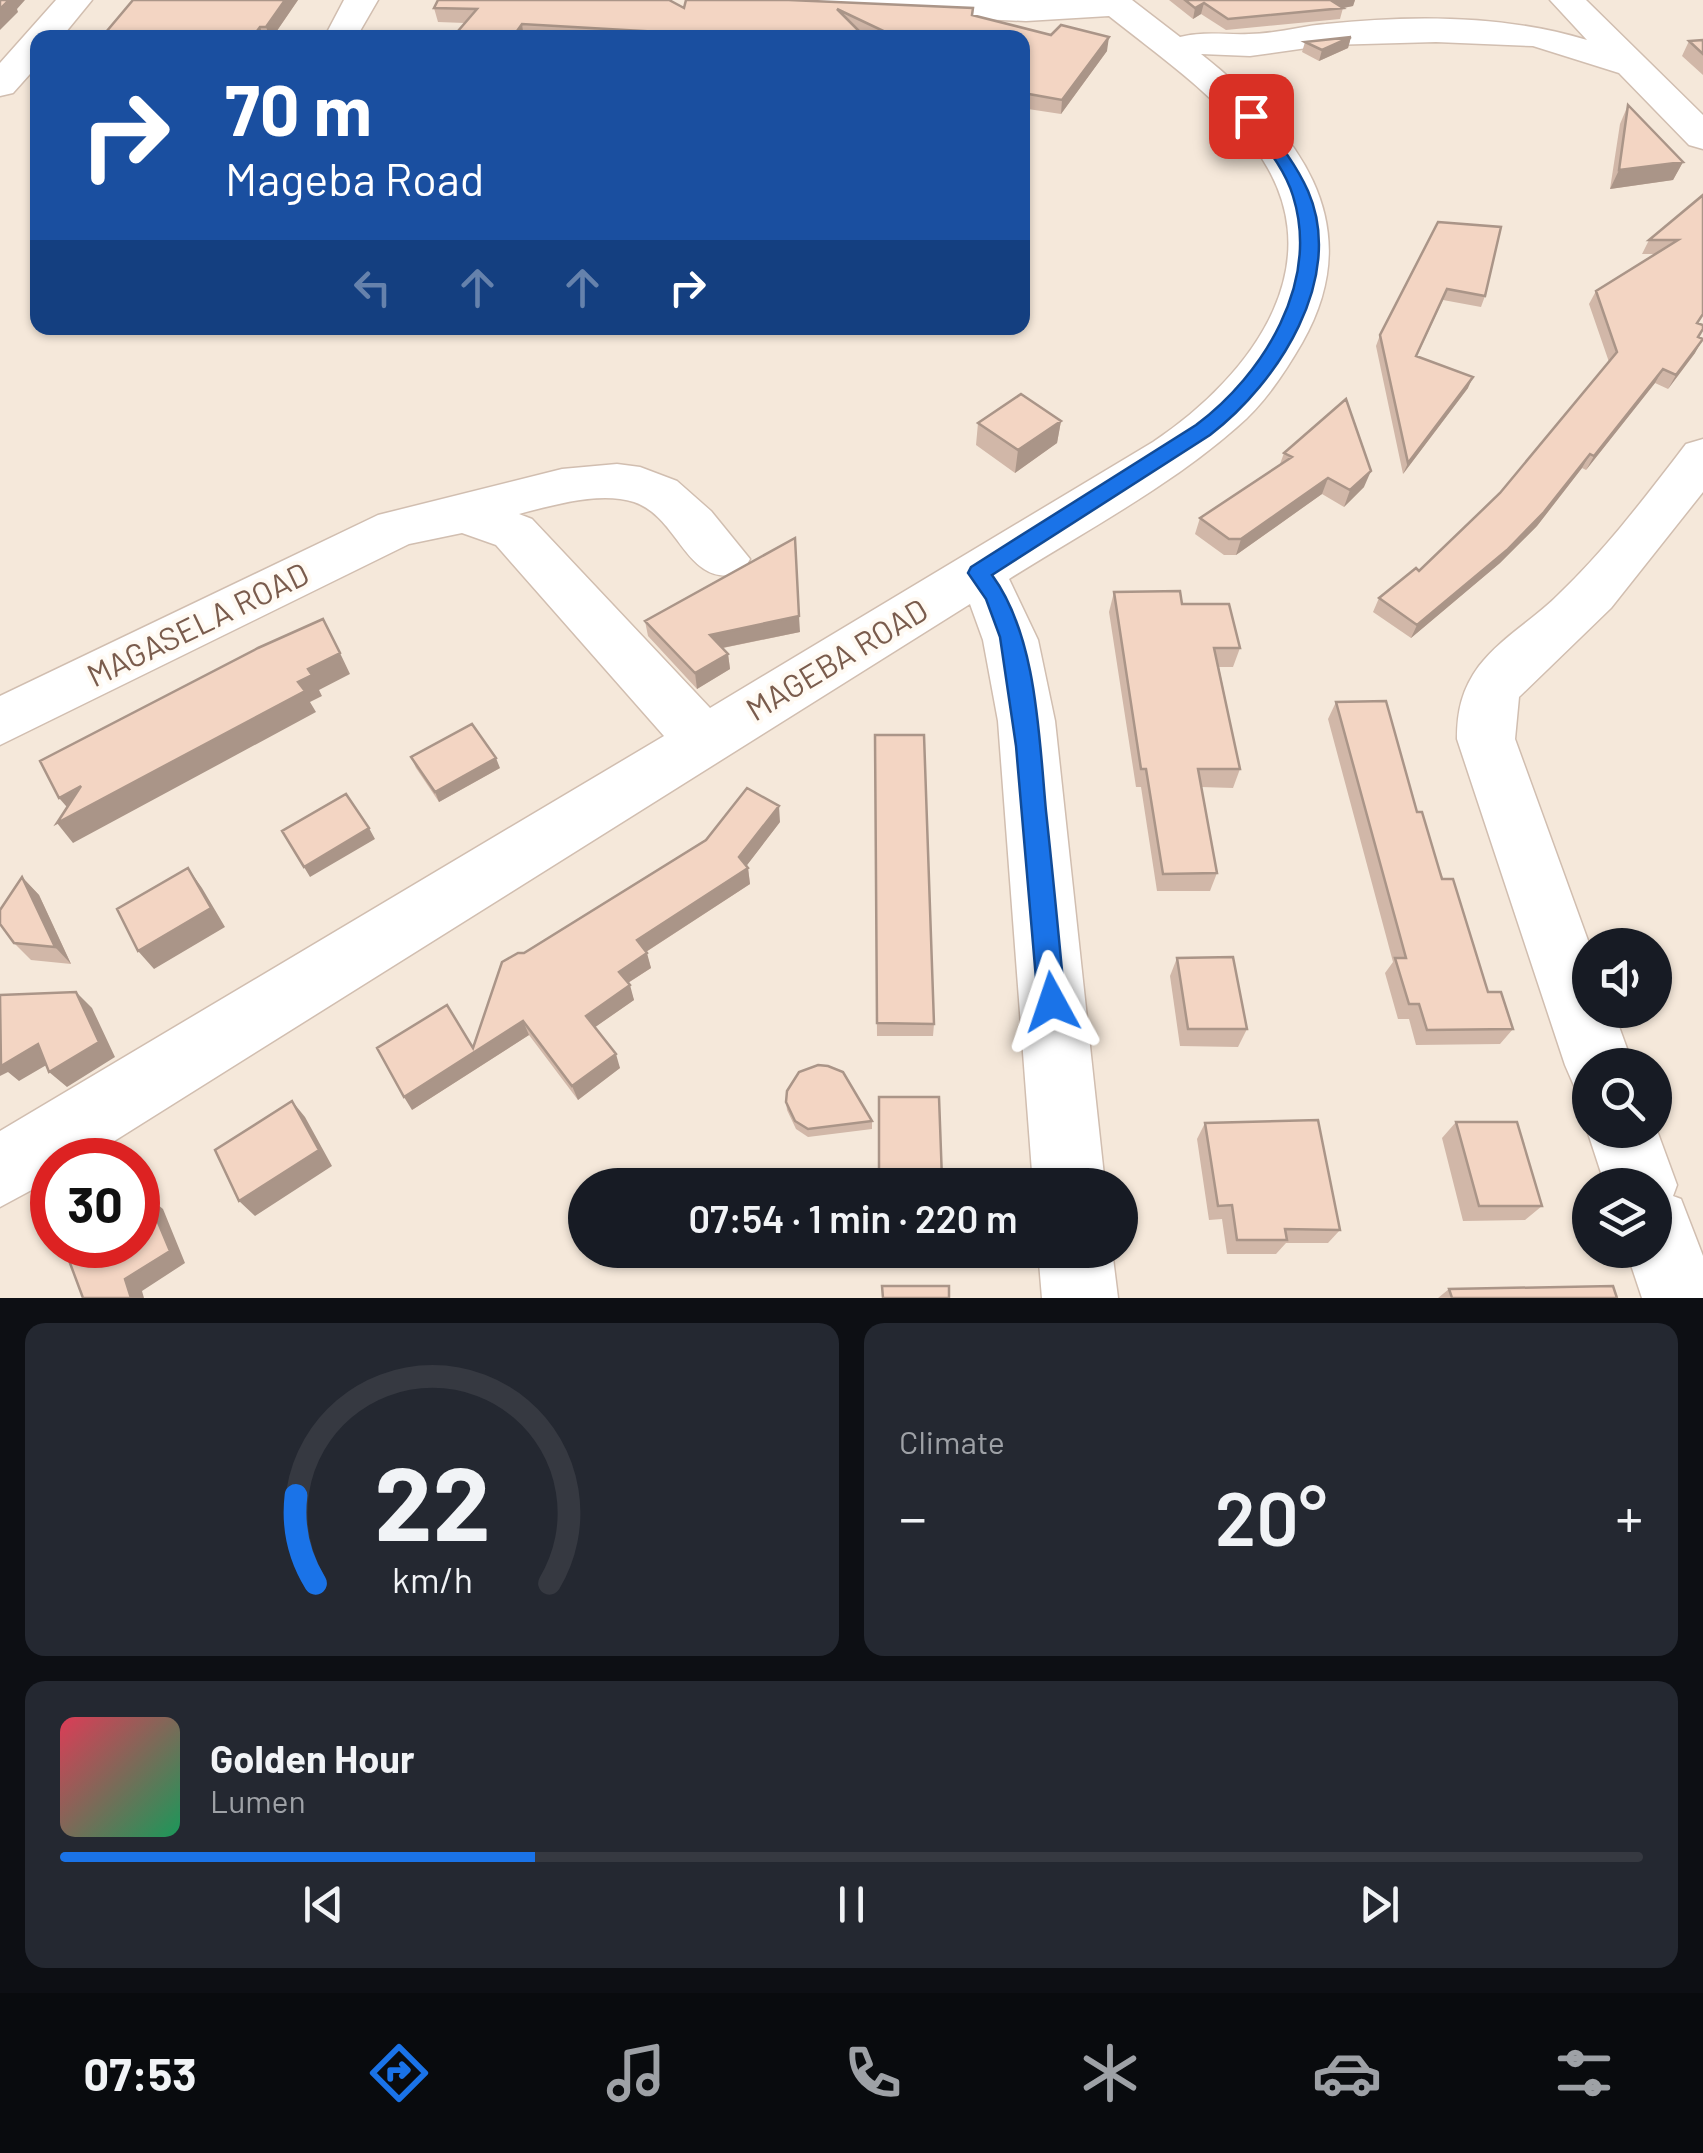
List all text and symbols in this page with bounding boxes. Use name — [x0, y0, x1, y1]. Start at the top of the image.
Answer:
text: 70 m — [225, 66, 372, 150]
icon: right — [60, 70, 190, 200]
pin — [1209, 74, 1294, 159]
icon: arrive — [1224, 89, 1279, 144]
text: Mageba Road — [225, 151, 484, 205]
icon: left — [345, 260, 400, 315]
icon: ahead — [450, 260, 505, 315]
icon: ahead — [555, 260, 610, 315]
icon: right — [660, 260, 715, 315]
street label: MAGASELA ROAD — [80, 553, 314, 693]
street label: MAGEBA ROAD — [738, 589, 933, 727]
map controls — [1572, 928, 1672, 1268]
button: sound — [1572, 928, 1672, 1028]
position arrow — [1000, 950, 1104, 1054]
button: search — [1572, 1048, 1672, 1148]
speed limit sign: 30 — [30, 1138, 160, 1268]
button: layers — [1572, 1168, 1672, 1268]
text: 07:54 · 1 min · 220 m — [688, 1195, 1018, 1241]
text: Climate — [899, 1422, 1005, 1460]
text: 22 — [374, 1437, 490, 1562]
text: 20° — [1215, 1471, 1327, 1561]
text: − — [899, 1483, 927, 1549]
text: + — [1615, 1483, 1643, 1549]
text: km/h — [392, 1557, 472, 1600]
text: Golden Hour — [210, 1735, 415, 1781]
text: Lumen — [210, 1781, 306, 1819]
icon: previous — [296, 1877, 351, 1932]
icon: pause — [824, 1877, 879, 1932]
icon: next — [1352, 1877, 1407, 1932]
icon: directions — [364, 2038, 434, 2108]
icon: music — [601, 2038, 671, 2108]
icon: phone — [838, 2038, 908, 2108]
icon: climate — [1075, 2038, 1145, 2108]
icon: car — [1312, 2038, 1382, 2108]
icon: filters — [1549, 2038, 1619, 2108]
text: 07:53 — [84, 2046, 196, 2100]

